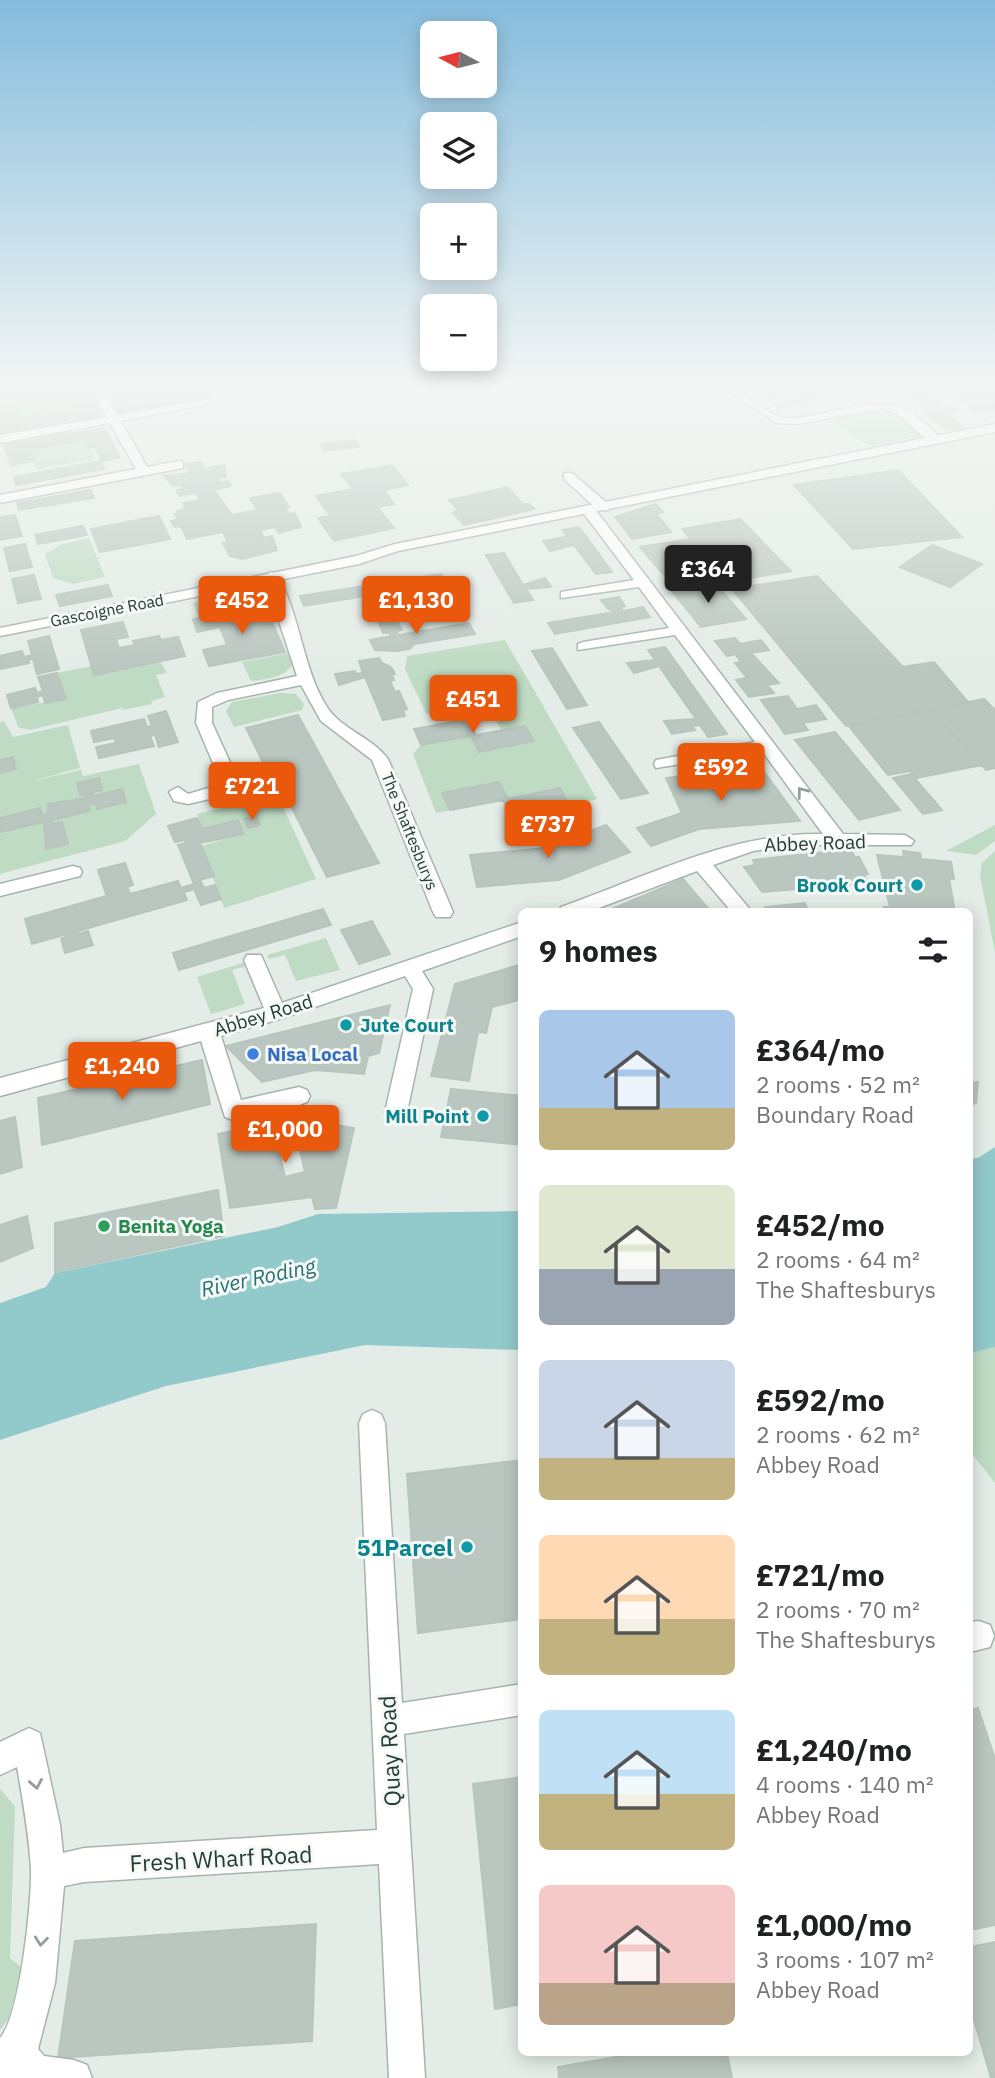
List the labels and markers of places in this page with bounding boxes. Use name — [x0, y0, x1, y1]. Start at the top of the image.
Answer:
pin: £364 — [667, 546, 749, 605]
pin: £452 — [201, 576, 283, 636]
pin: £1,130 — [359, 576, 473, 636]
pin: £451 — [432, 676, 514, 735]
pin: £592 — [680, 744, 762, 803]
pin: £721 — [211, 762, 293, 822]
pin: £737 — [507, 800, 589, 860]
place label: Brook Court — [796, 873, 903, 897]
marker: Brook Court — [909, 877, 925, 893]
place label: Jute Court — [360, 1013, 454, 1037]
marker: Jute Court — [338, 1017, 354, 1033]
pin: £1,240 — [65, 1042, 179, 1102]
place label: Nisa Local — [267, 1042, 358, 1066]
marker: Nisa Local — [245, 1046, 261, 1062]
place label: Mill Point — [385, 1104, 469, 1128]
pin: £1,000 — [228, 1106, 342, 1165]
marker: Mill Point — [475, 1108, 491, 1124]
place label: Benita Yoga — [118, 1214, 224, 1238]
marker: Benita Yoga — [96, 1218, 112, 1234]
place label: 51Parcel — [357, 1532, 453, 1562]
marker: 51Parcel — [459, 1539, 475, 1555]

